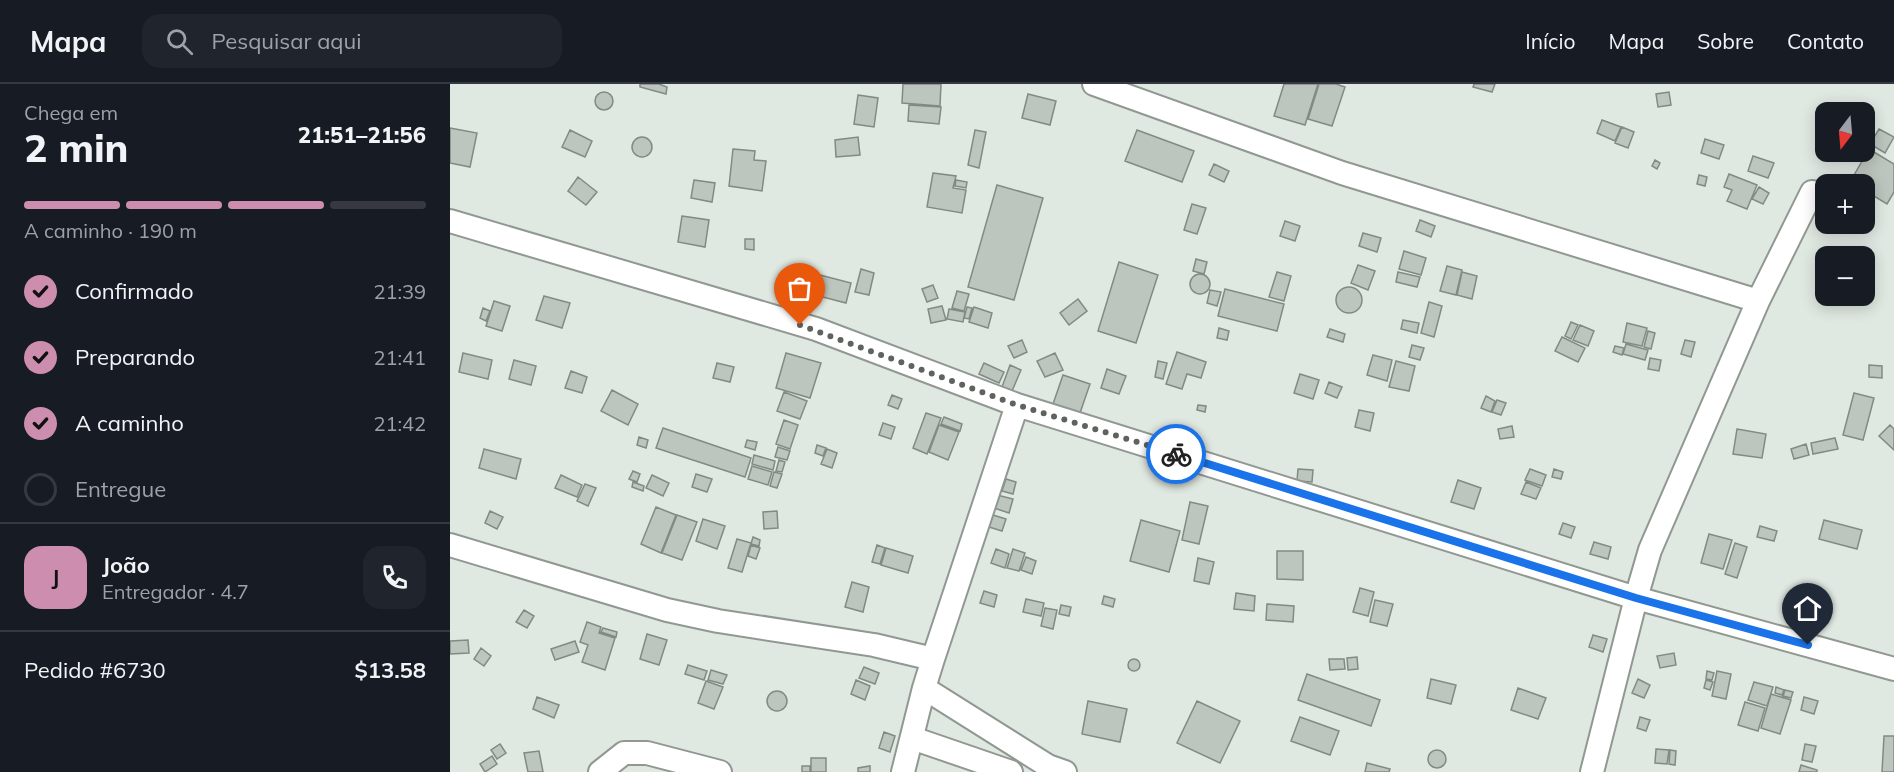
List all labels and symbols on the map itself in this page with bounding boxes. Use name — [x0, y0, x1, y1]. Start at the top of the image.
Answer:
north arrow — [1815, 102, 1875, 162]
pin — [774, 263, 825, 325]
courier — [1146, 424, 1206, 484]
pin — [1782, 583, 1833, 645]

